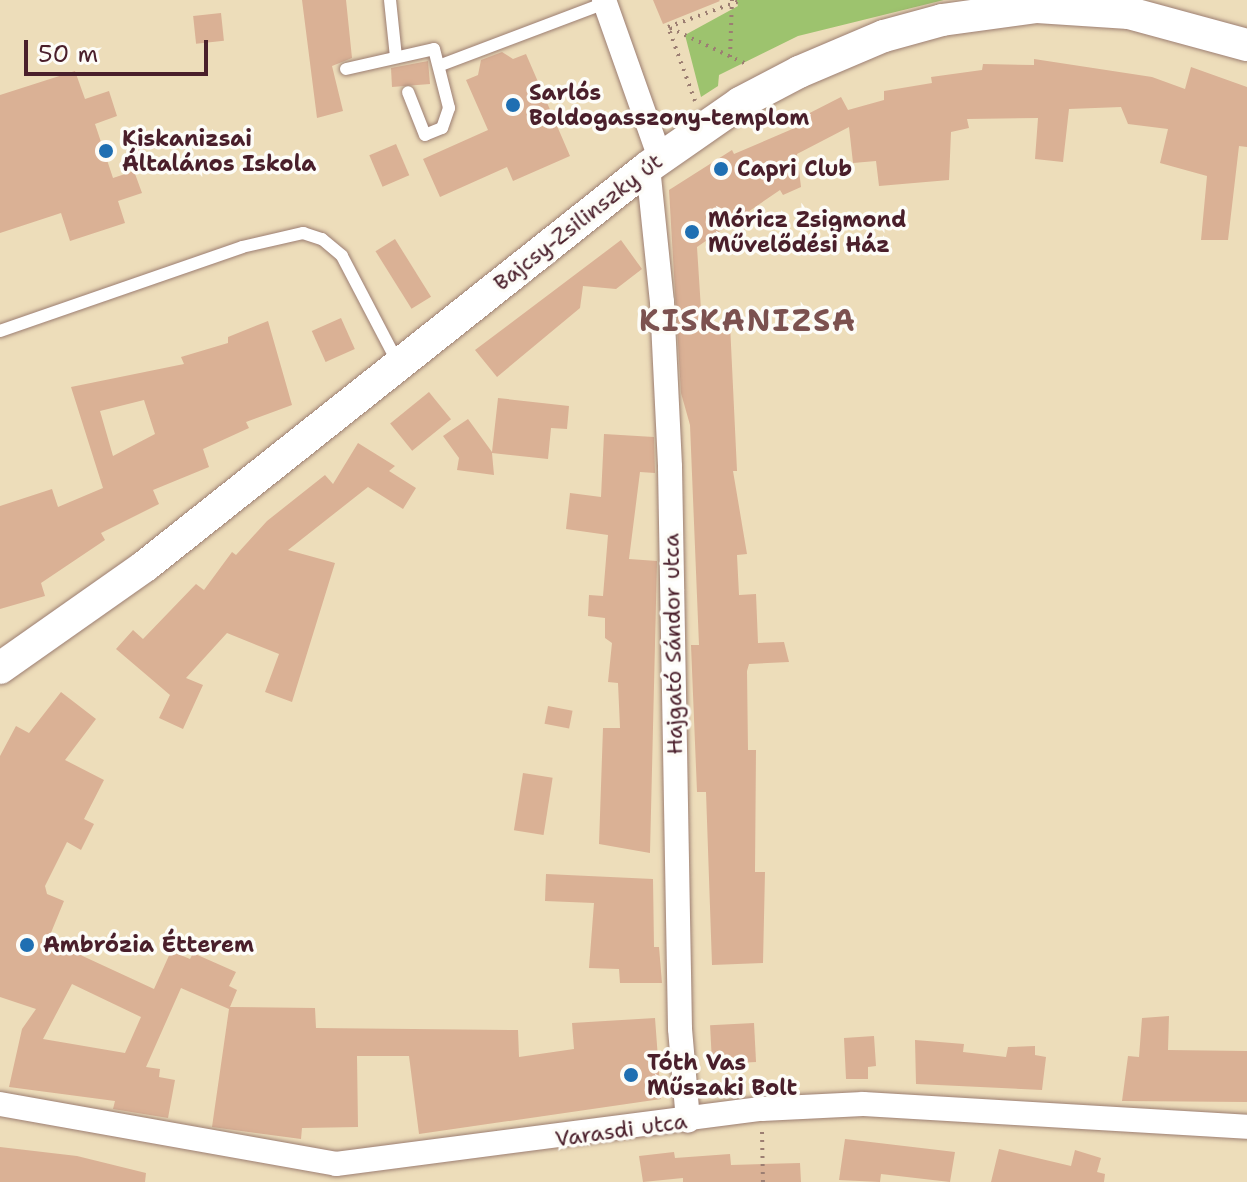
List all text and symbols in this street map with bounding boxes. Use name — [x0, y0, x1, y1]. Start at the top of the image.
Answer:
scale bar — [28, 24, 212, 74]
text: 50 m — [38, 38, 98, 70]
place label: Sarlós Boldogasszony-templom — [529, 79, 809, 130]
marker: Sarlós Boldogasszony-templom — [504, 96, 522, 114]
place label: Kiskanizsai Általános Iskola — [122, 125, 316, 176]
marker: Kiskanizsai Általános Iskola — [97, 142, 115, 160]
street label: Bajcsy-Zsilinszky út — [488, 148, 668, 296]
place label: Capri Club — [737, 156, 852, 182]
marker: Capri Club — [712, 160, 730, 178]
place label: Móricz Zsigmond Művelődési Ház — [708, 206, 906, 258]
marker: Móricz Zsigmond Művelődési Ház — [683, 223, 701, 241]
district label: KISKANIZSA — [639, 303, 857, 339]
street label: Hajgató Sándor utca — [658, 533, 688, 755]
place label: Ambrózia Étterem — [43, 932, 254, 958]
marker: Ambrózia Étterem — [18, 936, 36, 954]
place label: Tóth Vas Műszaki Bolt — [647, 1049, 797, 1100]
marker: Tóth Vas Műszaki Bolt — [622, 1066, 640, 1084]
street label: Varasdi utca — [553, 1108, 689, 1152]

